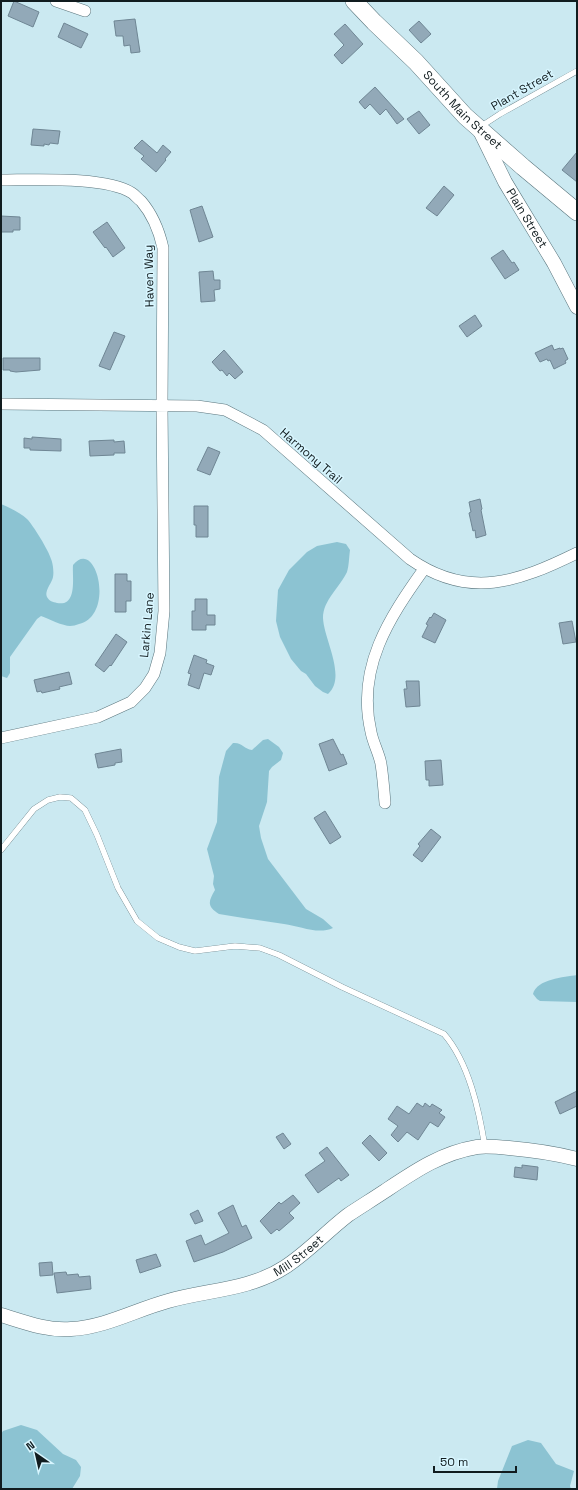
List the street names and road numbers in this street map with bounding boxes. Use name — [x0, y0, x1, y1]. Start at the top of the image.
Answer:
street label: Plant Street — [488, 66, 556, 114]
street label: South Main Street — [420, 67, 505, 153]
street label: Plain Street — [503, 185, 551, 251]
street label: Haven Way — [140, 245, 158, 307]
street label: Harmony Trail — [276, 424, 346, 488]
street label: Larkin Lane — [136, 592, 158, 658]
street label: Mill Street — [271, 1232, 327, 1280]

